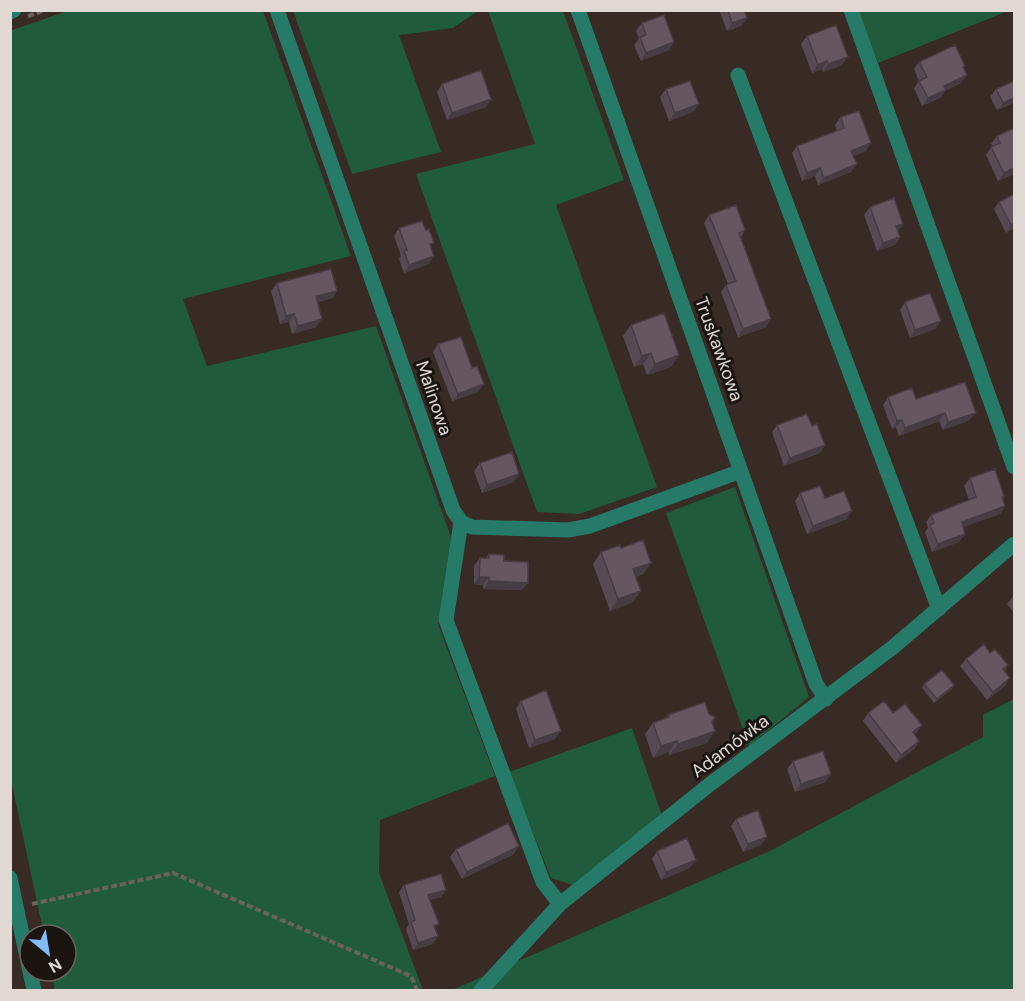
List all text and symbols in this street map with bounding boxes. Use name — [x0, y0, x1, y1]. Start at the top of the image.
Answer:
street label: Truskawkowa — [689, 293, 749, 405]
street label: Malinowa — [410, 358, 458, 438]
street label: Adamówka — [686, 709, 774, 783]
north arrow — [18, 923, 78, 983]
text: N — [45, 954, 66, 978]

